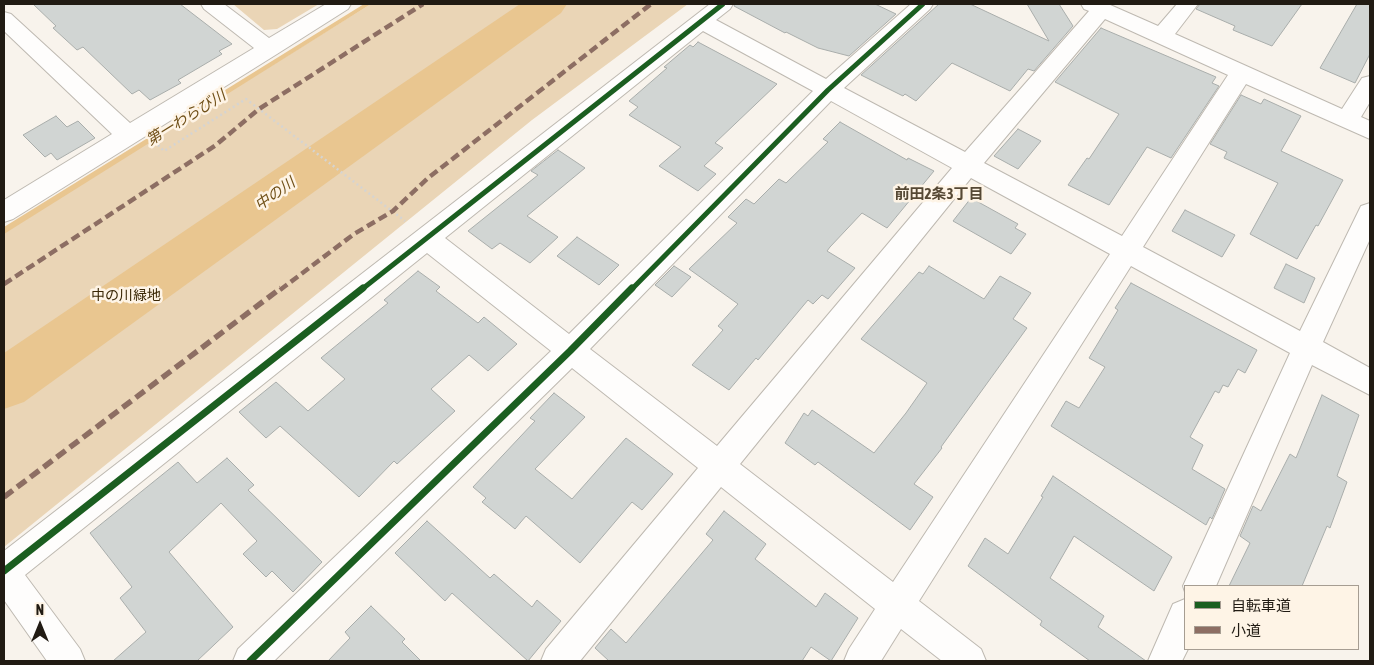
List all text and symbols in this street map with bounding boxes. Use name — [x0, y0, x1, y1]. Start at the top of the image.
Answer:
water label: 第一わらび川 — [143, 87, 229, 149]
water label: 中の川 — [251, 174, 299, 214]
district label: 前田2条3丁目 — [894, 185, 984, 203]
park label: 中の川緑地 — [91, 288, 161, 304]
legend — [1184, 585, 1359, 650]
text: 自転車道 — [1231, 597, 1291, 614]
north arrow — [15, 600, 65, 650]
text: N — [36, 602, 44, 618]
text: 小道 — [1231, 622, 1261, 639]

